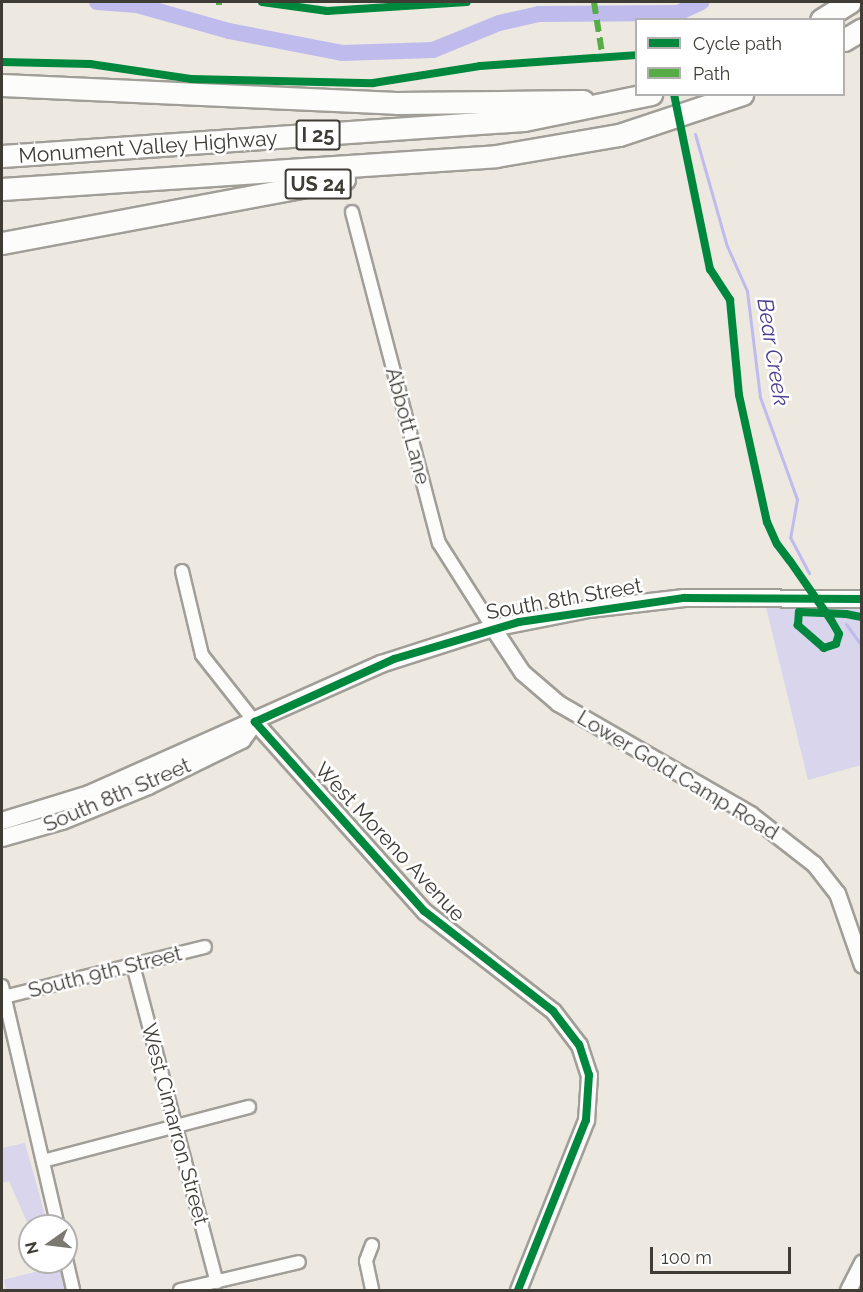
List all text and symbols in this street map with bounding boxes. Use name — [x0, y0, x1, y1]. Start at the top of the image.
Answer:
legend — [635, 18, 845, 96]
text: Cycle path — [693, 33, 782, 54]
text: Path — [693, 63, 730, 84]
road number: I 25 — [296, 118, 340, 152]
street label: Monument Valley Highway — [17, 125, 279, 169]
road number: US 24 — [284, 167, 352, 201]
water label: Bear Creek — [751, 296, 795, 408]
street label: Abbott Lane — [380, 365, 436, 487]
street label: South 8th Street — [484, 573, 644, 625]
street label: Lower Gold Camp Road — [572, 705, 784, 845]
street label: South 8th Street — [40, 753, 194, 837]
street label: West Moreno Avenue — [309, 757, 471, 927]
street label: South 9th Street — [26, 941, 184, 1003]
street label: West Cimarron Street — [136, 1020, 214, 1228]
north arrow — [18, 1214, 78, 1274]
scale bar — [653, 1235, 794, 1273]
text: N — [21, 1240, 43, 1256]
text: 100 m — [661, 1247, 712, 1268]

